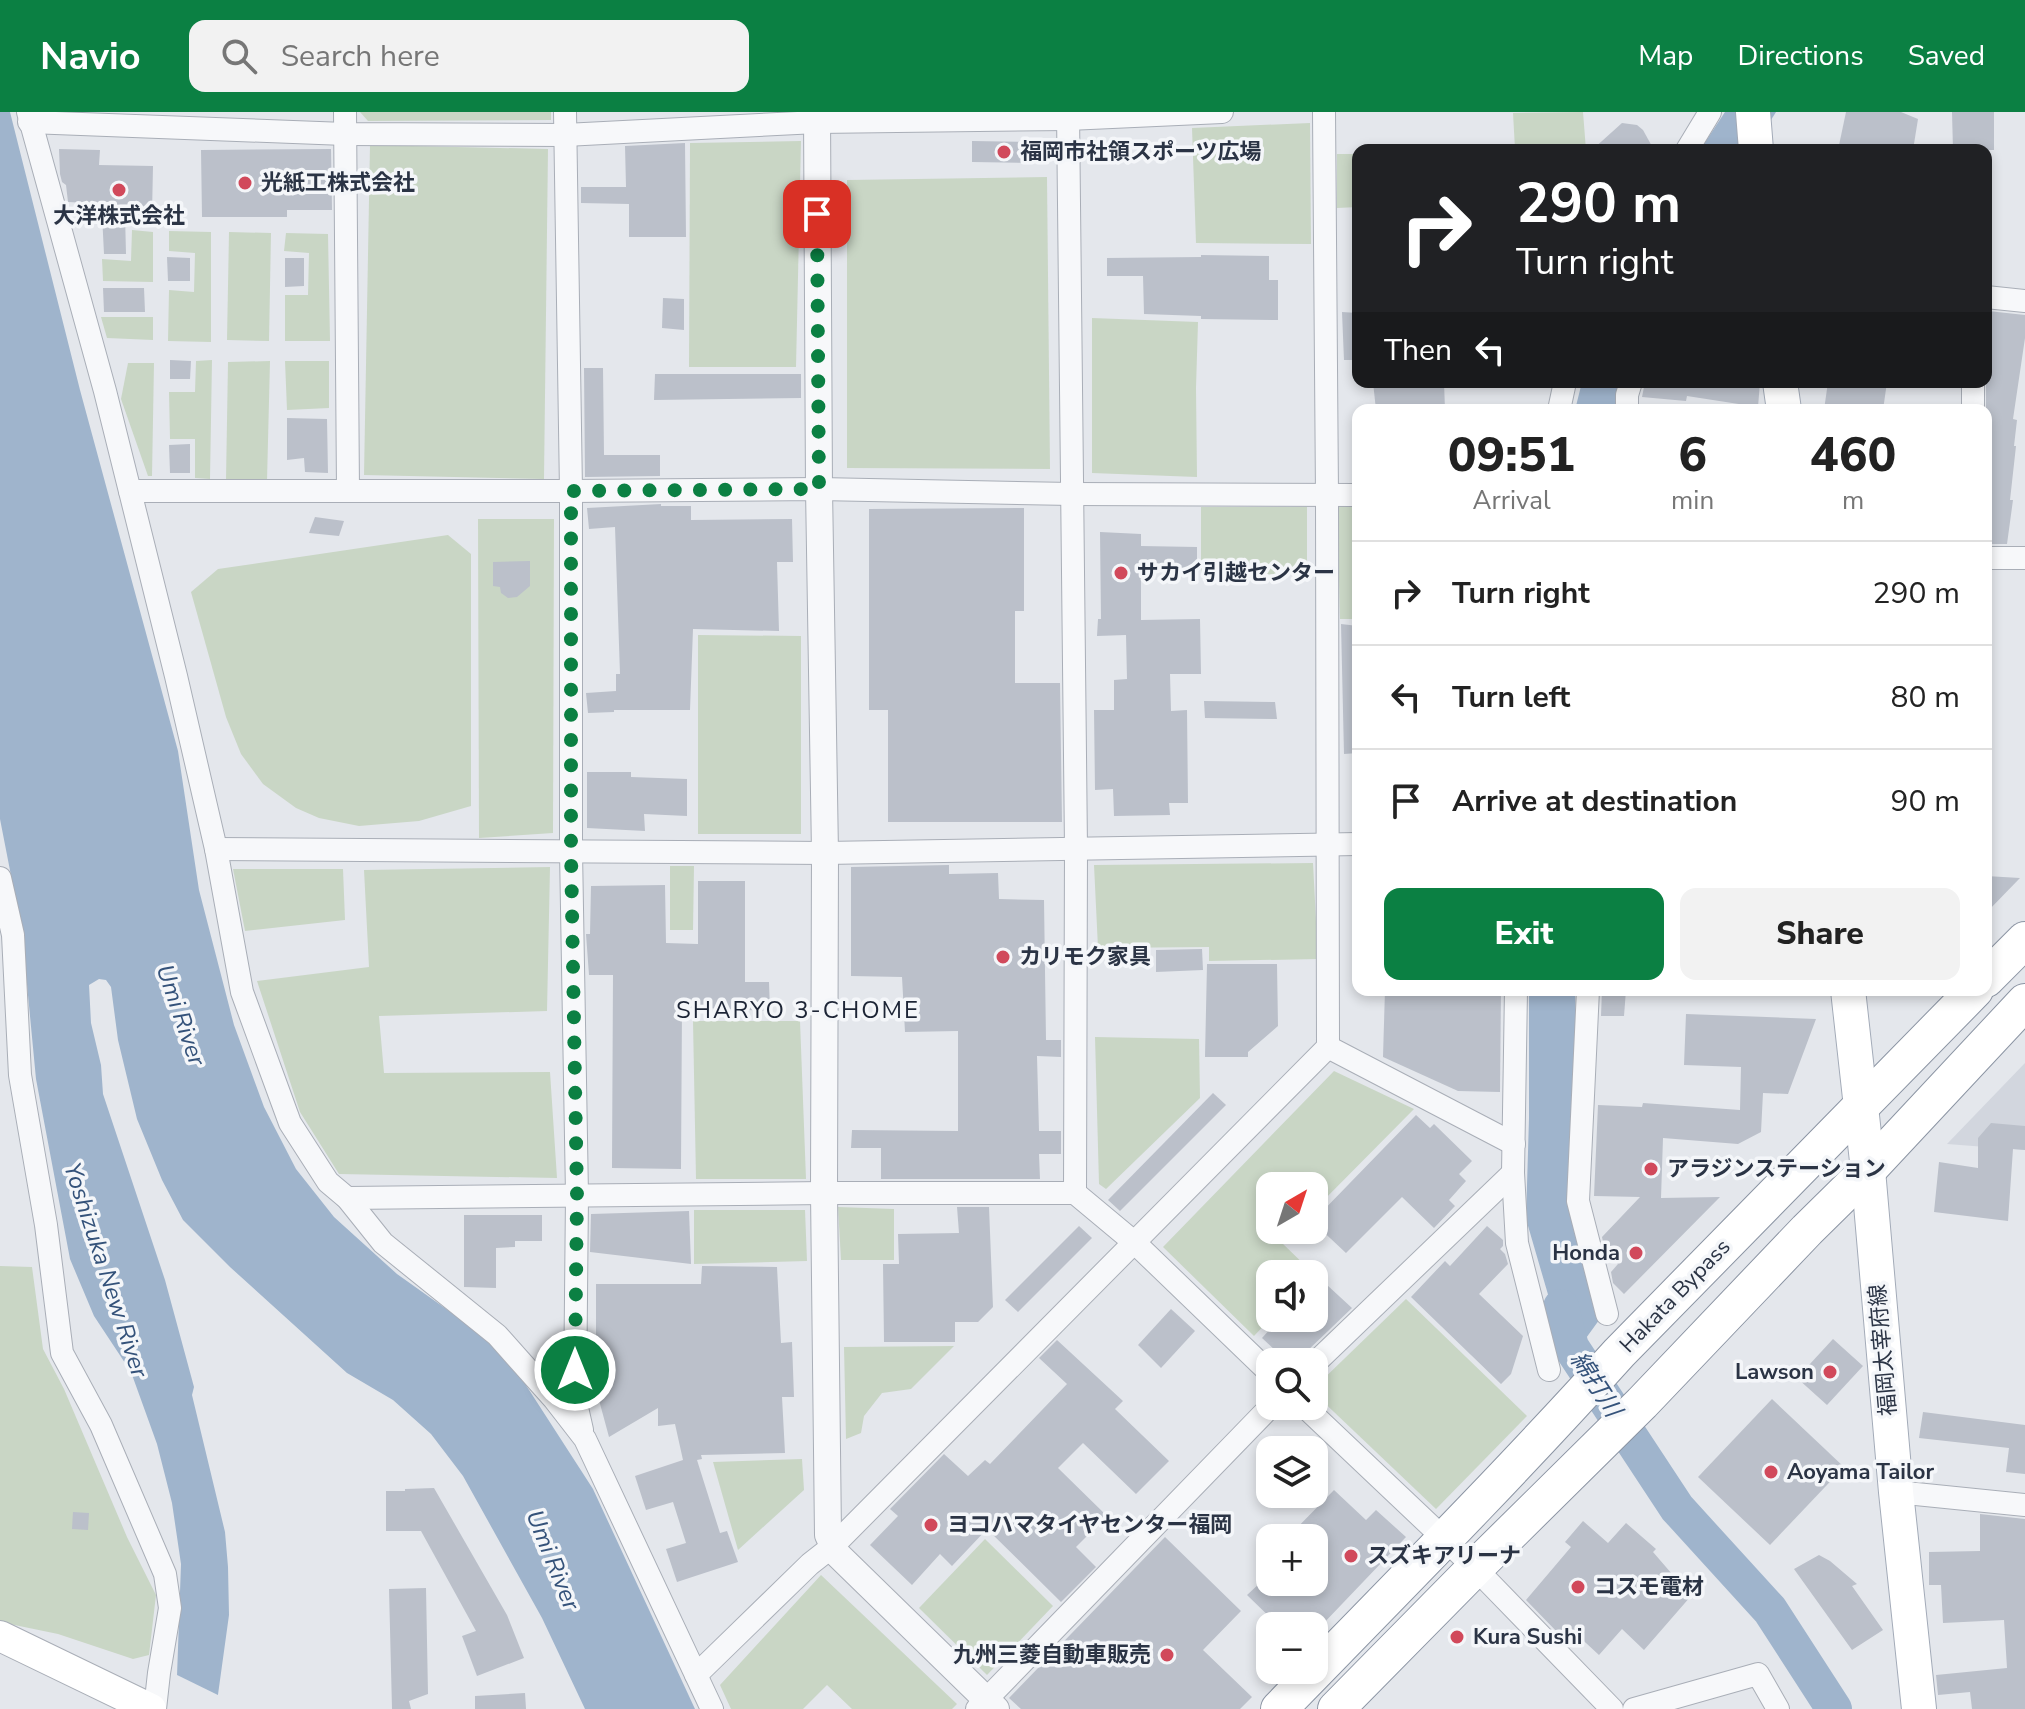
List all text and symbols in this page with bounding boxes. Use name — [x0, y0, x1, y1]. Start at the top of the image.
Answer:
search box — [189, 20, 749, 92]
text: Navio — [40, 31, 141, 82]
icon: search — [217, 34, 261, 78]
text: Search here — [281, 36, 440, 77]
text: Map — [1638, 37, 1693, 75]
text: Directions — [1737, 37, 1864, 75]
text: Saved — [1908, 37, 1985, 75]
place label: 福岡市社領スポーツ広場 — [1020, 137, 1262, 167]
marker: 福岡市社領スポーツ広場 — [995, 143, 1013, 161]
text: 290 m — [1516, 165, 1681, 242]
place label: 光紙工株式会社 — [261, 168, 415, 198]
marker: 光紙工株式会社 — [236, 174, 254, 192]
icon: right — [1384, 176, 1488, 280]
pin — [783, 180, 851, 248]
marker: 大洋株式会社 — [110, 181, 128, 199]
icon: arrive — [795, 192, 839, 236]
place label: 大洋株式会社 — [53, 201, 185, 231]
text: Turn right — [1516, 238, 1673, 287]
icon: left — [1468, 328, 1512, 372]
text: Then — [1384, 330, 1452, 371]
text: 09:51 — [1448, 422, 1575, 488]
text: 6 — [1678, 422, 1707, 488]
text: 460 — [1810, 422, 1896, 488]
text: Arrival — [1472, 483, 1551, 518]
text: min — [1671, 483, 1714, 518]
text: m — [1842, 483, 1864, 518]
place label: サカイ引越センター — [1137, 558, 1335, 588]
marker: サカイ引越センター — [1112, 564, 1130, 582]
icon: right — [1384, 571, 1428, 615]
text: Turn right — [1452, 573, 1590, 614]
text: 290 m — [1873, 573, 1960, 614]
icon: left — [1384, 675, 1428, 719]
text: Turn left — [1452, 677, 1570, 718]
text: 80 m — [1891, 677, 1960, 718]
icon: arrive — [1384, 779, 1428, 823]
text: Arrive at destination — [1452, 781, 1737, 822]
text: 90 m — [1891, 781, 1960, 822]
button: Exit — [1384, 888, 1664, 980]
button: Share — [1680, 888, 1960, 980]
place label: カリモク家具 — [1019, 942, 1151, 972]
marker: カリモク家具 — [994, 948, 1012, 966]
water label: Umi River — [149, 960, 214, 1071]
district label: SHARYO 3-CHOME — [676, 994, 920, 1026]
place label: アラジンステーション — [1667, 1154, 1886, 1184]
water label: Yoshizuka New River — [56, 1159, 156, 1383]
marker: アラジンステーション — [1642, 1160, 1660, 1178]
north arrow — [1256, 1172, 1328, 1244]
map controls — [1256, 1172, 1328, 1684]
street label: Hakata Bypass — [1613, 1232, 1737, 1360]
place label: Honda — [1552, 1238, 1620, 1268]
marker: Honda — [1627, 1244, 1645, 1262]
button: sound — [1256, 1260, 1328, 1332]
street label: 福岡太宰府線 — [1862, 1283, 1904, 1417]
position arrow — [533, 1328, 617, 1412]
water label: 綿打川 — [1563, 1345, 1631, 1425]
button: search — [1256, 1348, 1328, 1420]
place label: Lawson — [1735, 1357, 1814, 1387]
marker: Lawson — [1821, 1363, 1839, 1381]
button: layers — [1256, 1436, 1328, 1508]
place label: Aoyama Tailor — [1787, 1457, 1935, 1487]
marker: Aoyama Tailor — [1762, 1463, 1780, 1481]
water label: Umi River — [519, 1505, 588, 1616]
place label: ヨコハマタイヤセンター福岡 — [947, 1510, 1232, 1540]
marker: ヨコハマタイヤセンター福岡 — [922, 1516, 940, 1534]
button: + — [1256, 1524, 1328, 1596]
place label: スズキアリーナ — [1367, 1541, 1521, 1571]
marker: スズキアリーナ — [1342, 1547, 1360, 1565]
place label: コスモ電材 — [1594, 1572, 1704, 1602]
marker: コスモ電材 — [1569, 1578, 1587, 1596]
button: − — [1256, 1612, 1328, 1684]
place label: Kura Sushi — [1473, 1622, 1582, 1652]
marker: Kura Sushi — [1448, 1628, 1466, 1646]
place label: 九州三菱自動車販売 — [953, 1640, 1151, 1670]
marker: 九州三菱自動車販売 — [1158, 1646, 1176, 1664]

